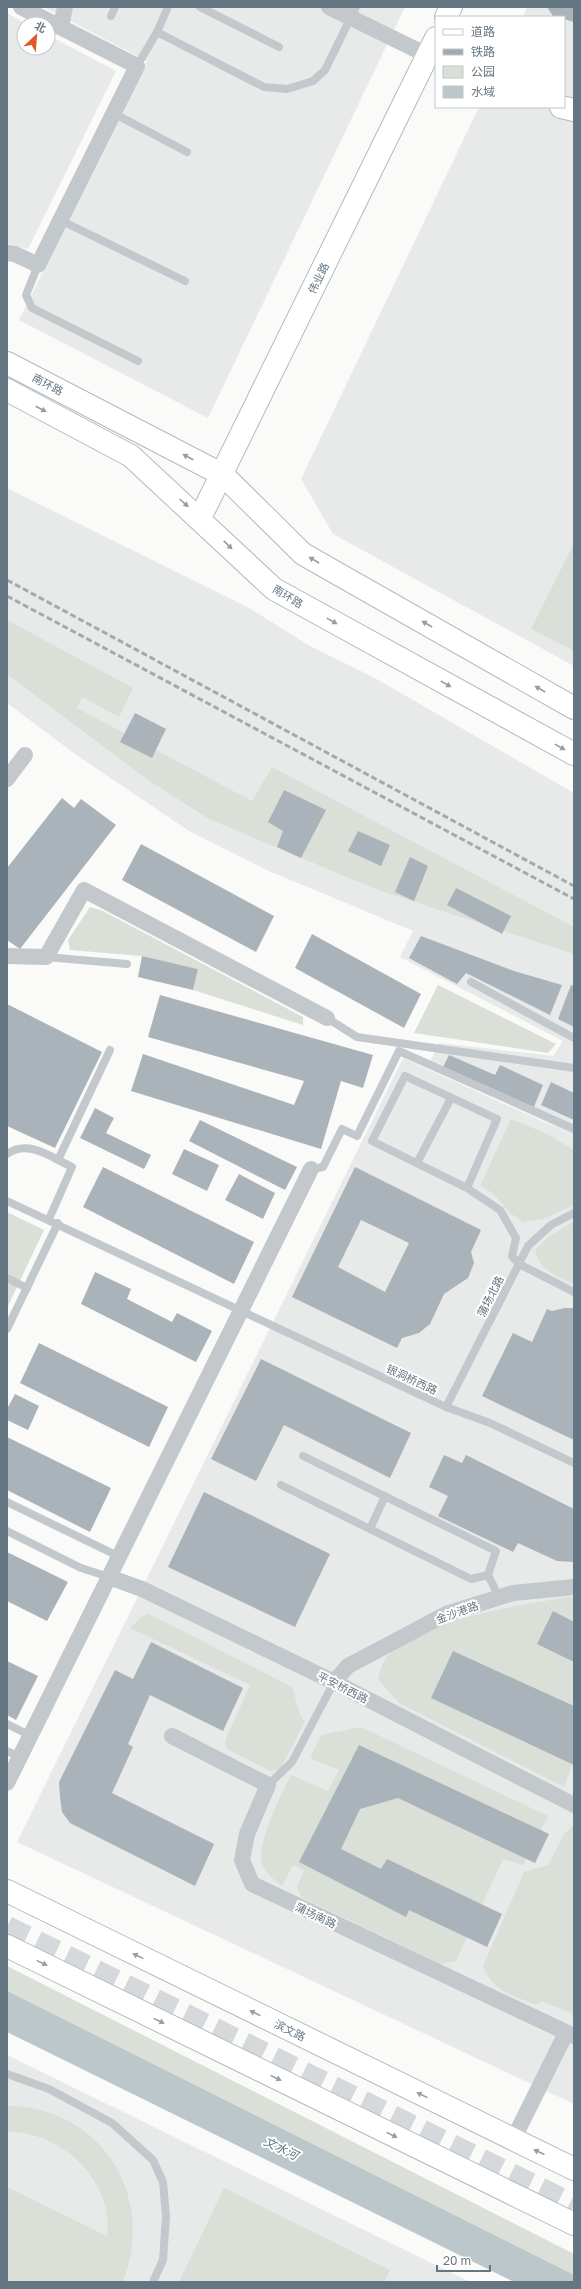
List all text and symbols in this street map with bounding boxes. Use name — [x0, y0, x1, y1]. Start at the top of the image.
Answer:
north arrow — [16, 16, 56, 56]
legend — [435, 16, 565, 108]
text: 北 — [33, 18, 48, 35]
text: 道路 — [471, 24, 495, 39]
text: 铁路 — [471, 44, 495, 59]
text: 公园 — [471, 64, 495, 79]
text: 水域 — [471, 84, 495, 99]
street label: 伟业路 — [305, 260, 331, 296]
street label: 南环路 — [30, 371, 66, 397]
one-way arrow — [36, 405, 47, 412]
one-way arrow — [182, 454, 194, 460]
one-way arrow — [178, 499, 189, 508]
one-way arrow — [223, 541, 233, 550]
one-way arrow — [308, 556, 320, 563]
street label: 南环路 — [271, 582, 305, 610]
one-way arrow — [327, 618, 338, 625]
one-way arrow — [421, 621, 433, 628]
one-way arrow — [440, 681, 452, 687]
one-way arrow — [534, 685, 546, 692]
one-way arrow — [554, 743, 566, 750]
street label: 蒲场北路 — [474, 1273, 506, 1319]
street label: 银洞桥西路 — [384, 1361, 440, 1397]
street label: 金沙港路 — [434, 1598, 480, 1626]
street label: 平安桥西路 — [316, 1669, 370, 1705]
street label: 蒲场南路 — [293, 1900, 339, 1930]
one-way arrow — [133, 1953, 144, 1959]
one-way arrow — [36, 1960, 48, 1967]
one-way arrow — [249, 2010, 261, 2016]
street label: 滨文路 — [272, 2017, 308, 2043]
one-way arrow — [153, 2018, 164, 2024]
one-way arrow — [270, 2075, 281, 2081]
one-way arrow — [417, 2092, 428, 2098]
one-way arrow — [387, 2132, 398, 2138]
water label: 文水河 — [262, 2133, 302, 2164]
one-way arrow — [533, 2149, 544, 2155]
scale bar — [437, 2247, 490, 2273]
text: 20 m — [443, 2253, 471, 2268]

